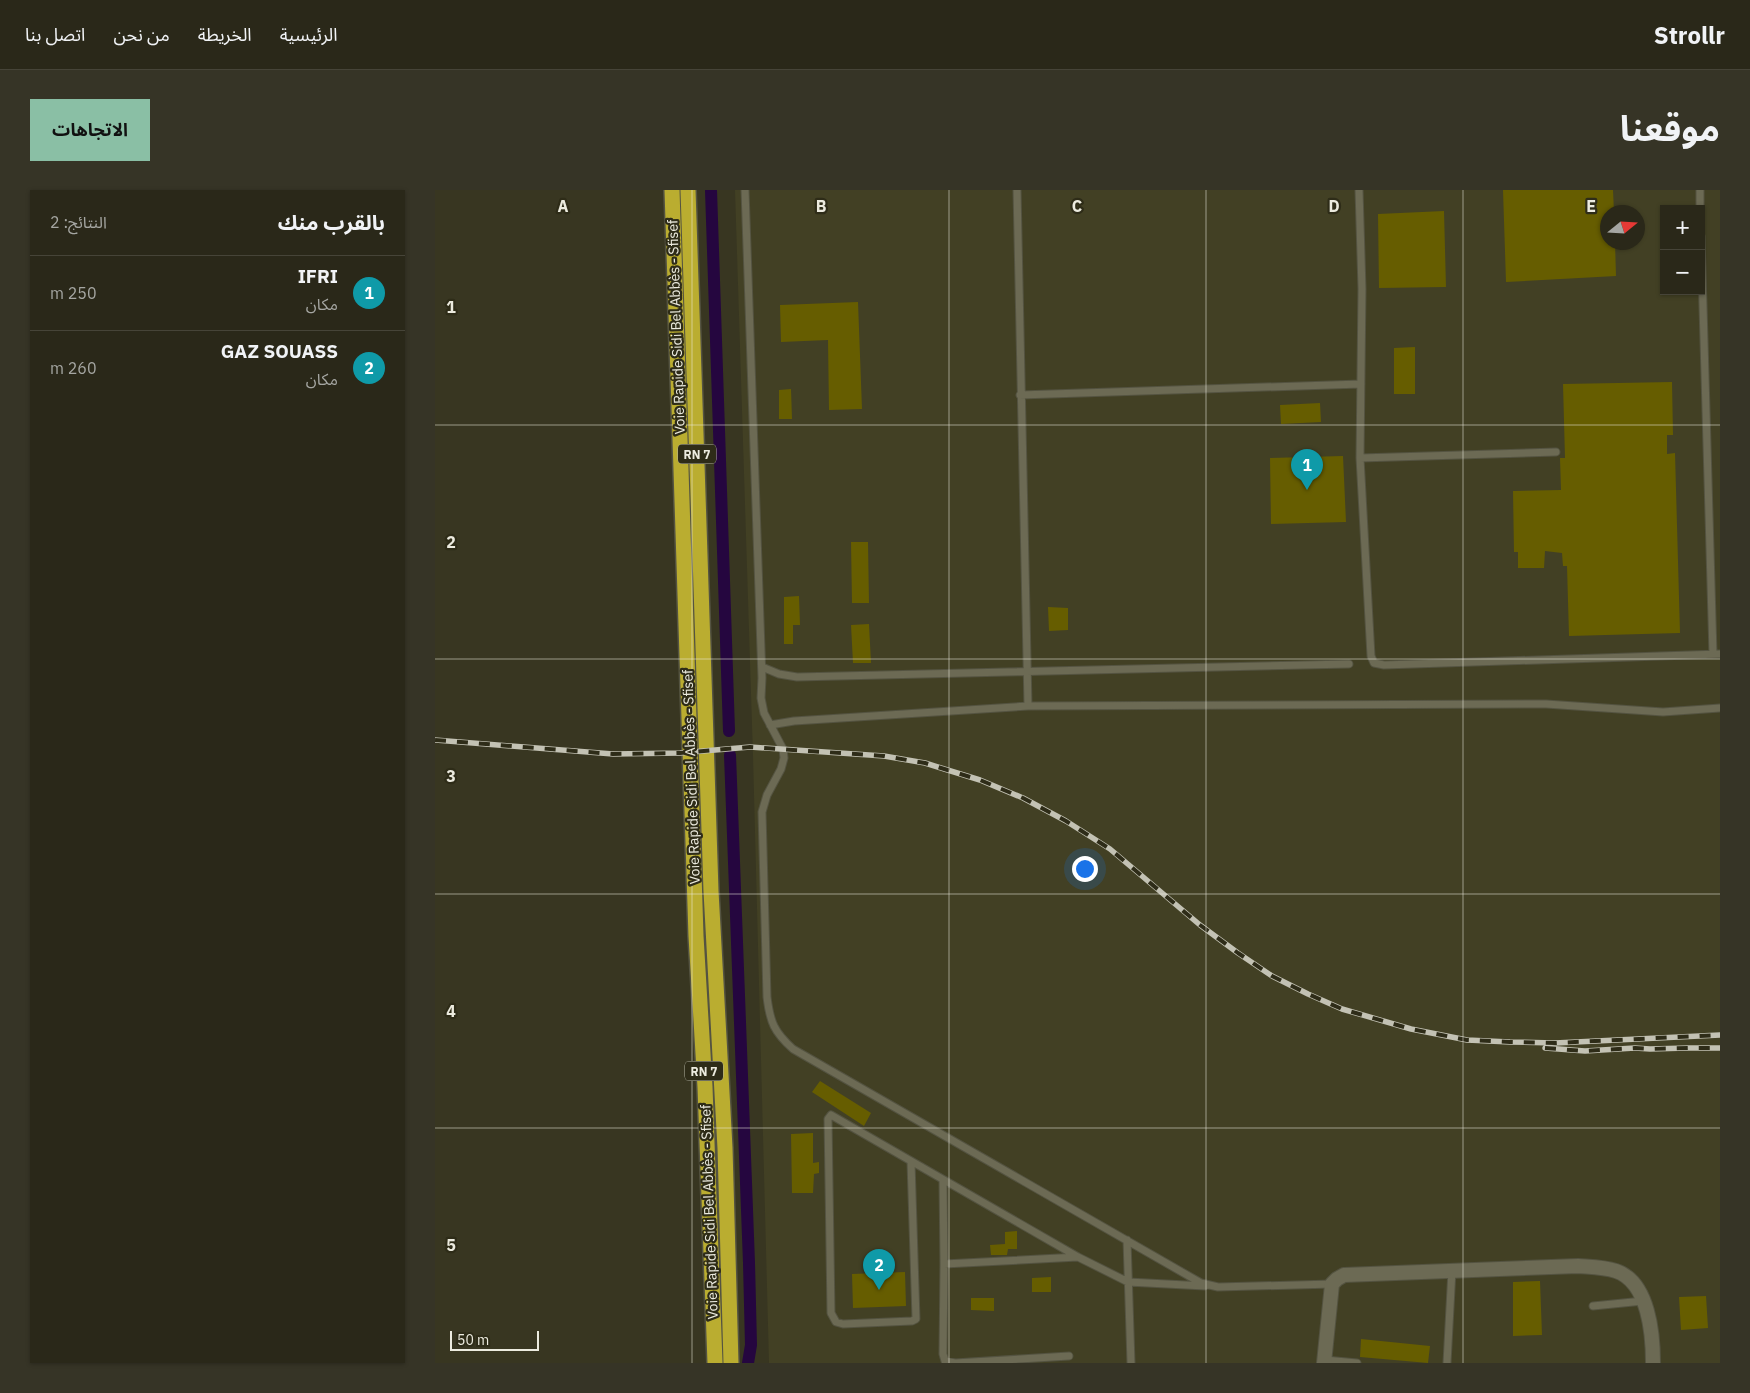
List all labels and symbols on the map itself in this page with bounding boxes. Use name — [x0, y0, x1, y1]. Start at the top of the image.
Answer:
text: A — [558, 196, 569, 216]
text: B — [816, 196, 827, 216]
text: C — [1072, 196, 1082, 216]
text: D — [1328, 196, 1340, 216]
text: E — [1586, 196, 1596, 216]
north arrow — [1600, 205, 1645, 250]
street label: Voie Rapide Sidi Bel Abbès - Sfisef — [663, 219, 689, 435]
text: 1 — [446, 297, 456, 317]
road number: RN 7 — [678, 444, 716, 464]
pin: 1 — [1291, 449, 1323, 490]
text: 2 — [446, 532, 456, 552]
street label: Voie Rapide Sidi Bel Abbès - Sfisef — [678, 669, 704, 885]
text: 3 — [446, 766, 456, 786]
your location — [1072, 856, 1098, 882]
text: 4 — [446, 1001, 456, 1021]
road number: RN 7 — [685, 1061, 723, 1080]
street label: Voie Rapide Sidi Bel Abbès - Sfisef — [696, 1104, 722, 1320]
text: 5 — [446, 1235, 456, 1255]
pin: 2 — [863, 1249, 895, 1290]
scale bar — [450, 1328, 539, 1351]

